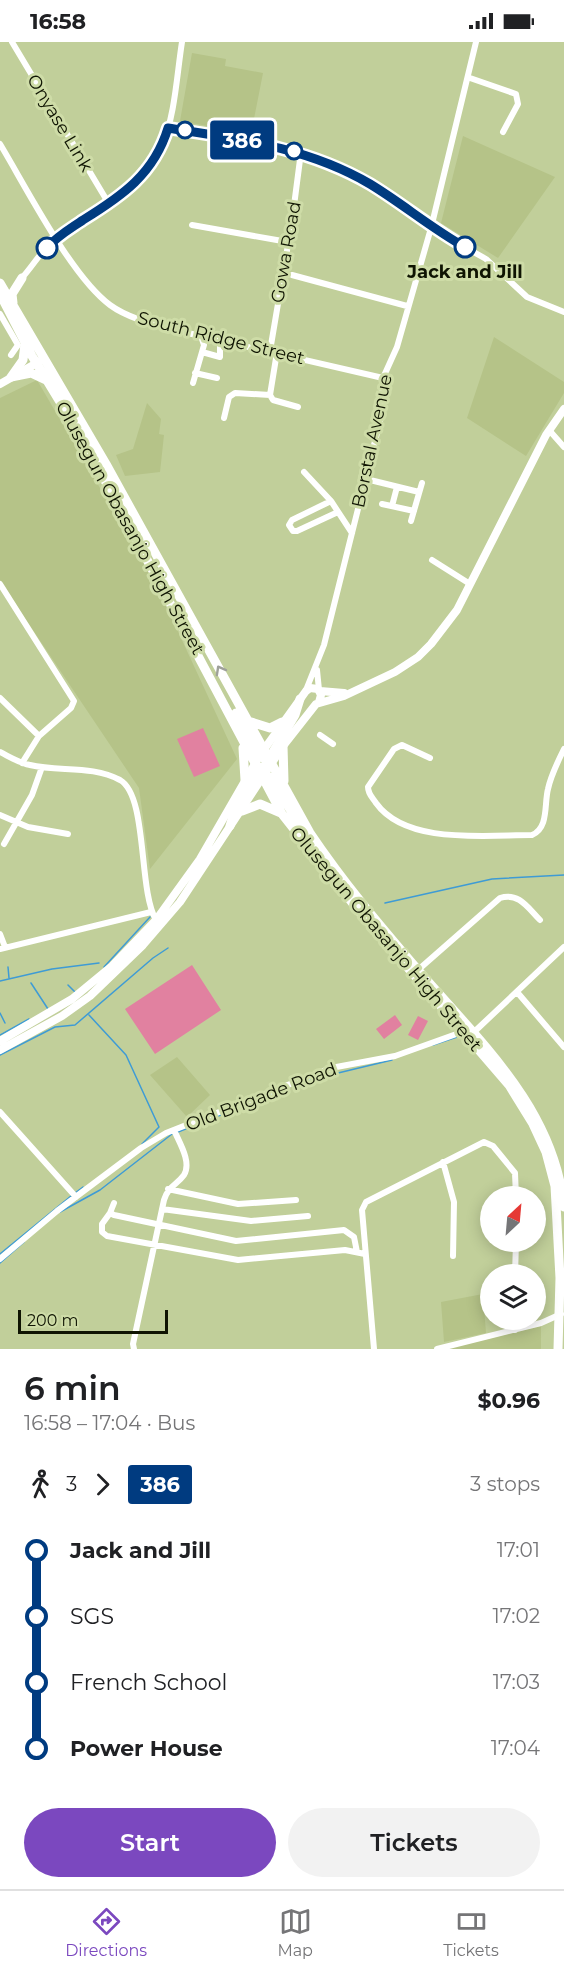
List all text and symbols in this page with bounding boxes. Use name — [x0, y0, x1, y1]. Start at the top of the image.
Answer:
text: 16:58 — [30, 8, 86, 35]
street label: Onyase Link — [22, 70, 98, 176]
line badge: 386 — [208, 120, 276, 160]
unlabelled marker — [176, 121, 194, 139]
text: 386 — [222, 128, 262, 153]
unlabelled marker — [285, 142, 303, 160]
street label: Gowa Road — [266, 199, 306, 305]
marker: Jack and Jill — [454, 236, 476, 258]
unlabelled marker — [36, 237, 58, 259]
place label: Jack and Jill — [406, 261, 523, 283]
street label: South Ridge Street — [135, 307, 307, 369]
street label: Borstal Avenue — [347, 372, 397, 510]
street label: Olusegun Obasanjo High Street — [51, 397, 209, 659]
one-way arrow — [216, 666, 227, 676]
street label: Olusegun Obasanjo High Street — [285, 822, 487, 1056]
street label: Old Brigade Road — [182, 1058, 340, 1136]
north arrow — [480, 1186, 546, 1252]
map controls — [480, 1186, 546, 1330]
button: layers — [480, 1264, 546, 1330]
scale bar — [18, 1307, 168, 1334]
text: 200 m — [27, 1311, 78, 1330]
text: 6 min — [24, 1368, 121, 1408]
text: $0.96 — [478, 1387, 540, 1414]
text: 16:58 – 17:04 · Bus — [24, 1411, 195, 1435]
icon: walk — [24, 1468, 57, 1501]
icon: forward — [86, 1468, 119, 1501]
text: 3 — [66, 1472, 77, 1496]
text: 386 — [140, 1472, 180, 1497]
text: 3 stops — [470, 1472, 540, 1496]
text: Jack and Jill — [70, 1537, 211, 1564]
text: 17:01 — [497, 1538, 540, 1562]
text: SGS — [70, 1603, 114, 1630]
text: 17:02 — [493, 1604, 540, 1628]
text: French School — [70, 1669, 227, 1696]
text: 17:03 — [493, 1670, 540, 1694]
text: Power House — [70, 1735, 223, 1762]
text: 17:04 — [491, 1736, 540, 1760]
button: Start — [24, 1808, 276, 1877]
button: Tickets — [288, 1808, 540, 1877]
tab: Directions — [65, 1905, 147, 1960]
tab: Map — [277, 1905, 313, 1960]
tab: Tickets — [443, 1905, 499, 1960]

